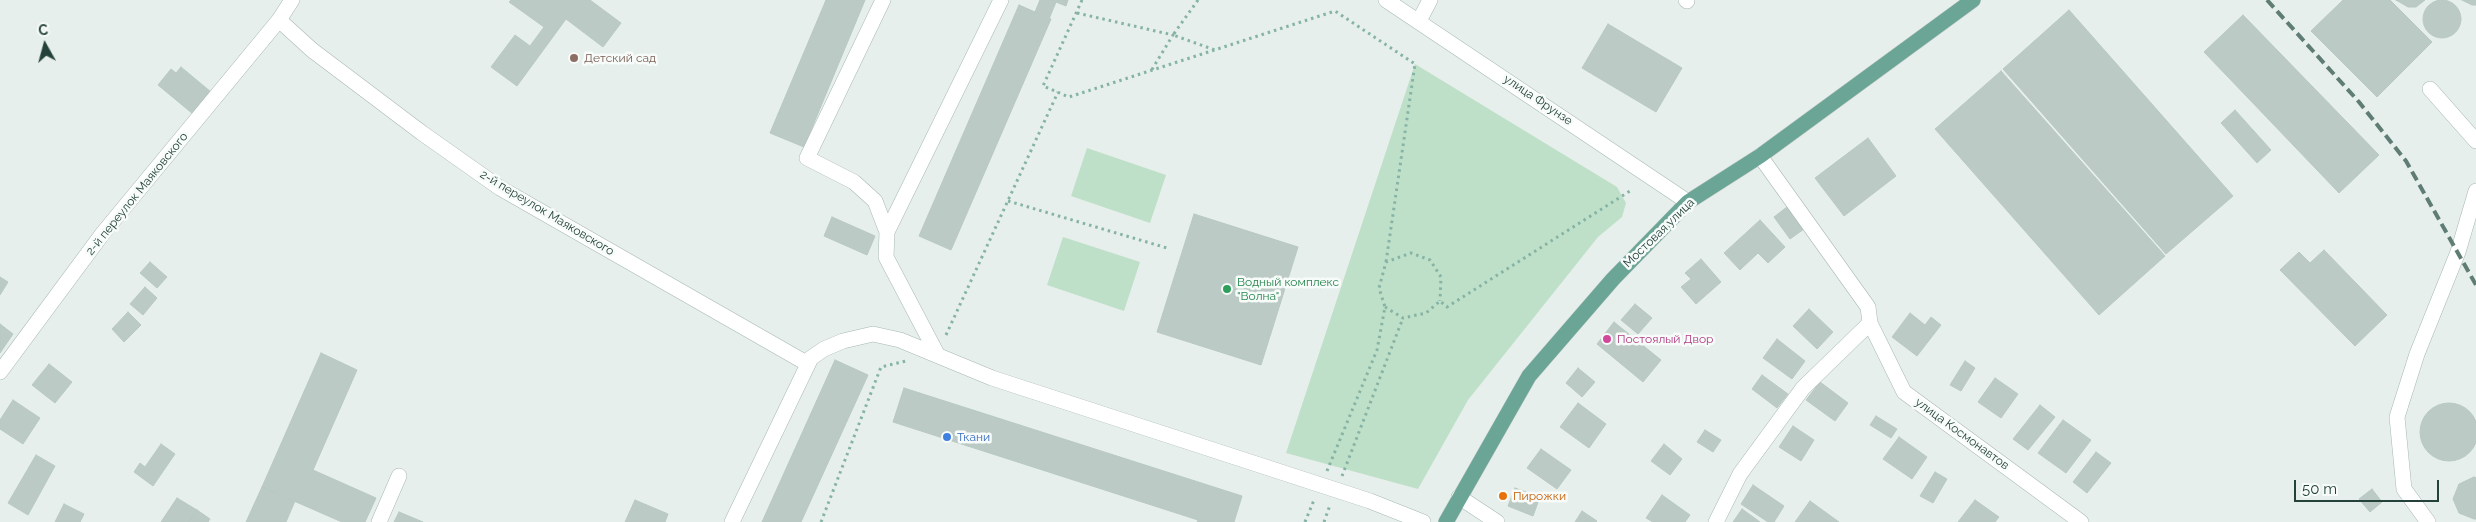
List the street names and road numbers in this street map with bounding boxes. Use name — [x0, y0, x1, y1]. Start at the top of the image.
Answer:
street label: улица Фрунзе — [1501, 72, 1575, 128]
street label: 2-й переулок Маяковского — [83, 130, 191, 258]
street label: 2-й переулок Маяковского — [477, 167, 617, 259]
street label: Мостовая улица — [1620, 195, 1698, 271]
street label: улица Космонавтов — [1912, 395, 2012, 473]

